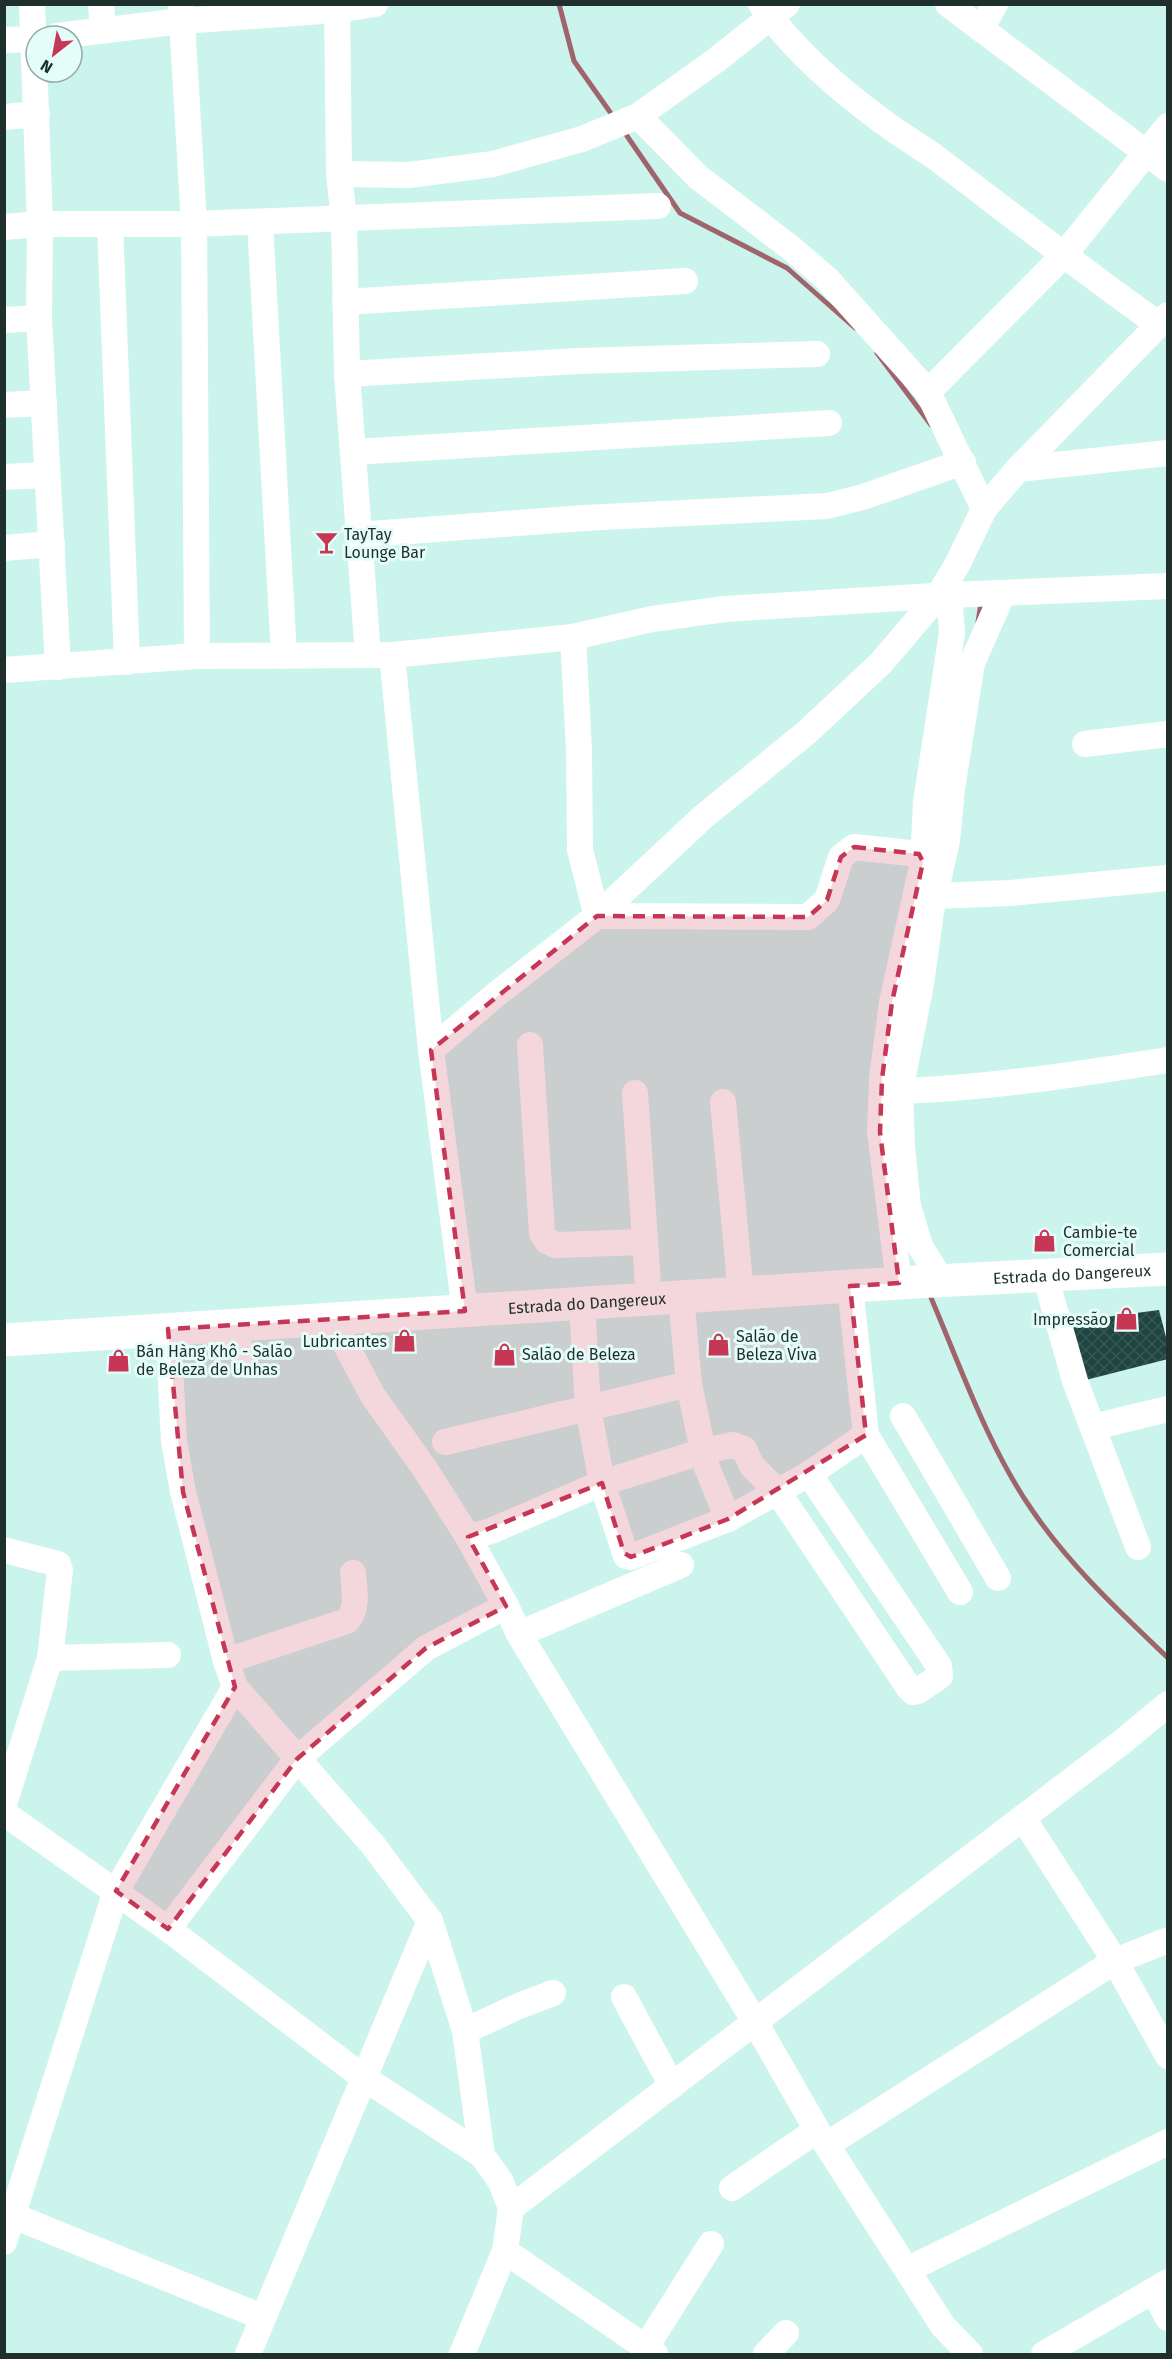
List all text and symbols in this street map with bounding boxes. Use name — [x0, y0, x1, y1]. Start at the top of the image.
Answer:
north arrow — [24, 24, 84, 84]
text: N — [37, 56, 56, 77]
place label: TayTay Lounge Bar — [344, 525, 426, 562]
bar icon: TayTay Lounge Bar — [313, 530, 339, 556]
place label: Cambie-te Comercial — [1063, 1223, 1138, 1260]
shop icon: Cambie-te Comercial — [1032, 1228, 1058, 1254]
street label: Estrada do Dangereux — [992, 1260, 1152, 1287]
street label: Estrada do Dangereux — [507, 1288, 667, 1317]
shop icon: Impressão — [1113, 1306, 1139, 1332]
place label: Impressão — [1033, 1310, 1108, 1329]
place label: Salão de Beleza Viva — [736, 1327, 817, 1364]
shop icon: Lubricantes — [392, 1328, 418, 1354]
place label: Lubricantes — [302, 1332, 387, 1351]
shop icon: Salão de Beleza Viva — [705, 1332, 731, 1358]
shop icon: Salão de Beleza — [491, 1341, 517, 1367]
place label: Bán Hàng Khô - Salão de Beleza de Unhas — [136, 1342, 293, 1379]
place label: Salão de Beleza — [522, 1345, 636, 1364]
shop icon: Bán Hàng Khô - Salão de Beleza de Unhas — [105, 1347, 131, 1373]

